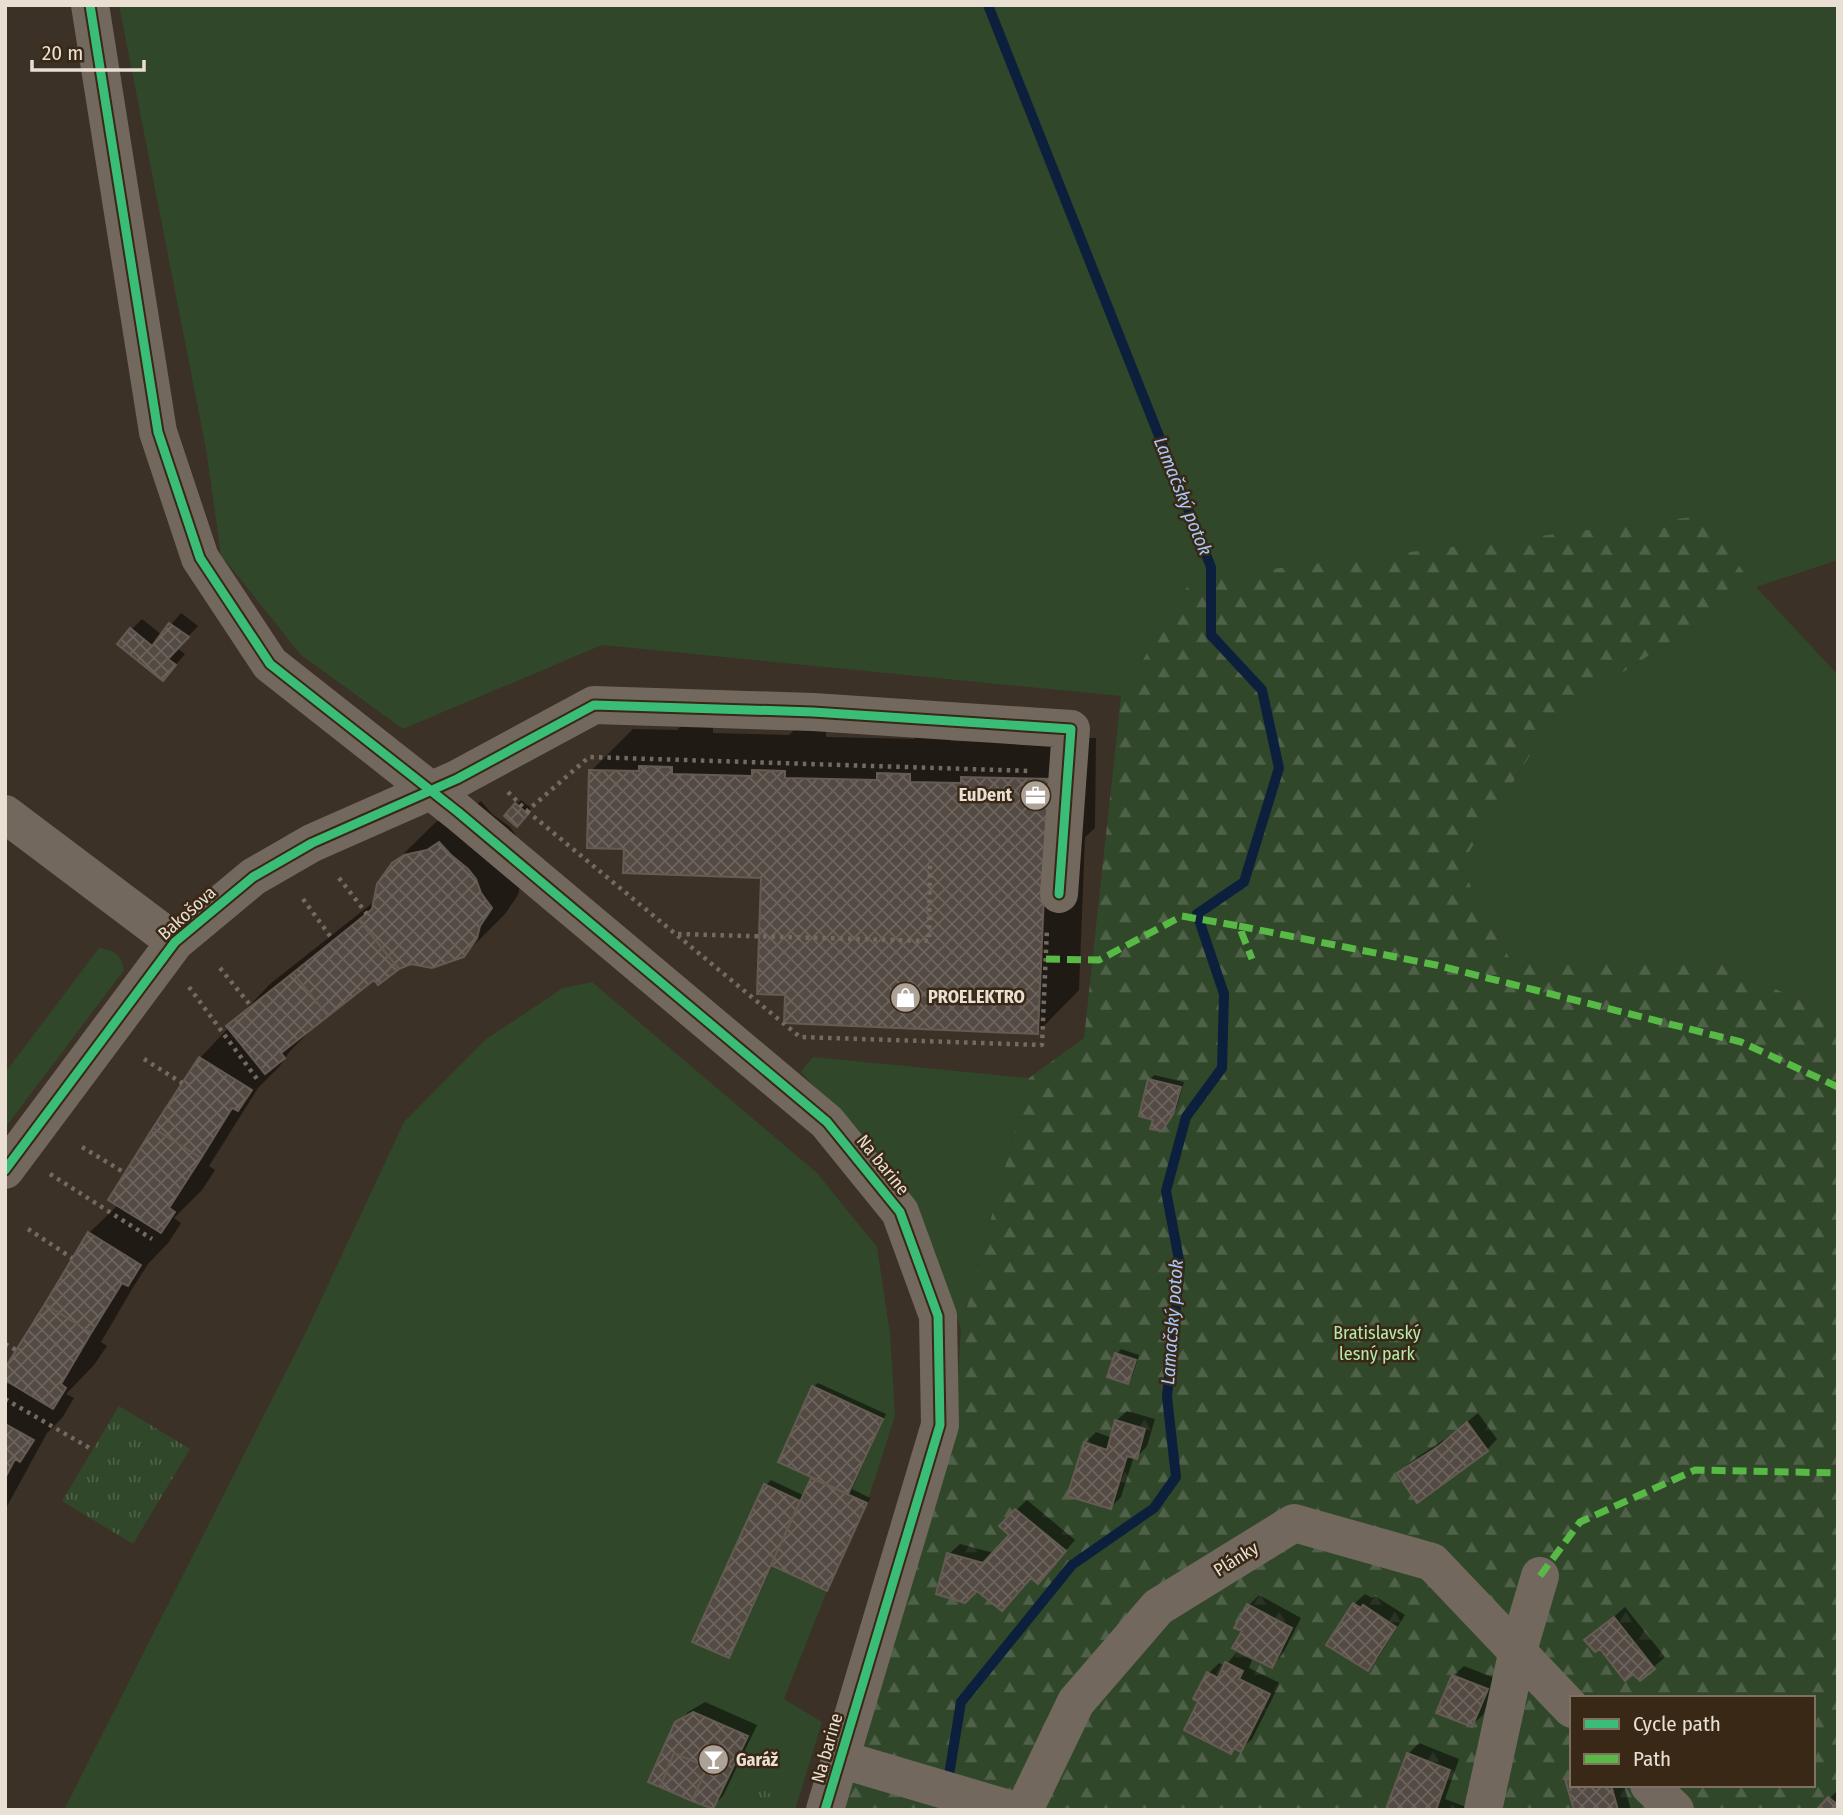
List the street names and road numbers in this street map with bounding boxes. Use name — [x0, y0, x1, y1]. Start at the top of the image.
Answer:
street label: Bakošova — [154, 881, 221, 945]
street label: Na barine — [852, 1130, 914, 1200]
street label: Plánky — [1210, 1537, 1262, 1581]
street label: Na barine — [807, 1711, 847, 1785]

